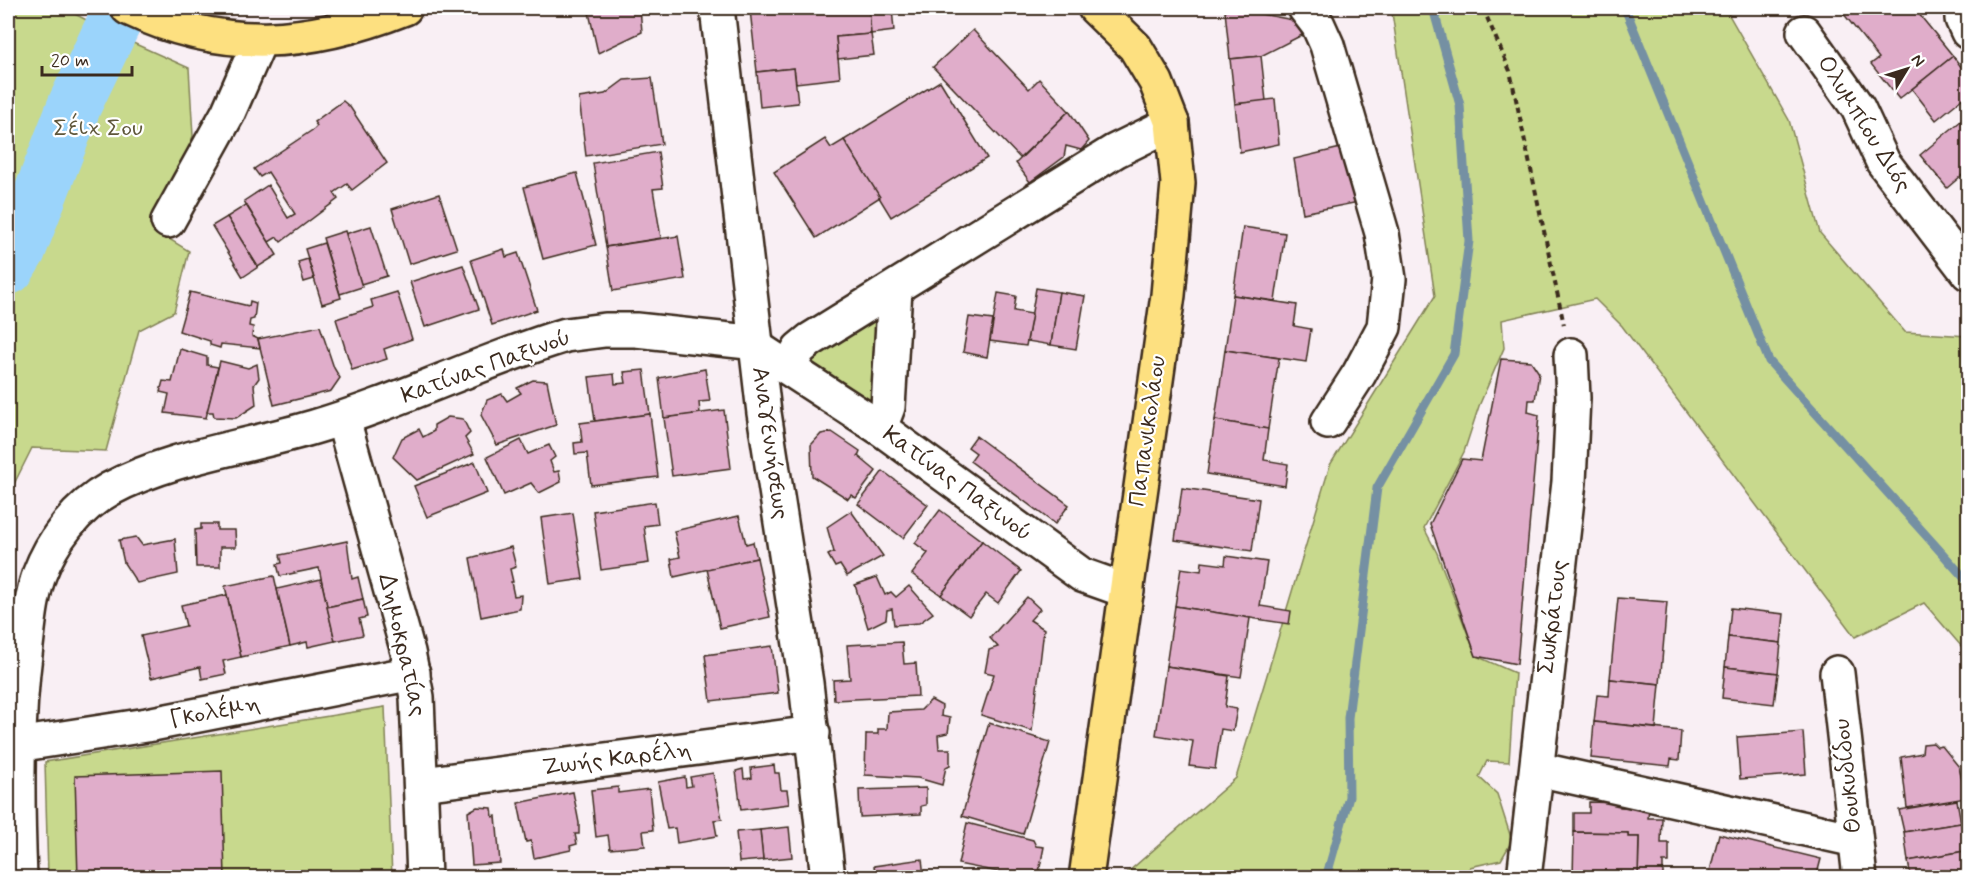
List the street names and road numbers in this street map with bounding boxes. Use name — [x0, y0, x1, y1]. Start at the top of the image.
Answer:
street label: Ολυμπίου Διός — [1809, 50, 1919, 198]
street label: Κατίνας Παξινού — [397, 322, 575, 412]
street label: Παπανικολάου — [1122, 353, 1174, 508]
street label: Αναγεννήσεως — [744, 365, 796, 521]
street label: Κατίνας Παξινού — [876, 419, 1038, 549]
street label: Σωκράτους — [1531, 558, 1575, 676]
street label: Δημοκρατίας — [370, 570, 434, 720]
street label: Γκολέμη — [167, 687, 263, 736]
street label: Θουκυδίδου — [1827, 717, 1869, 835]
street label: Ζωής Καρέλη — [541, 733, 693, 784]

